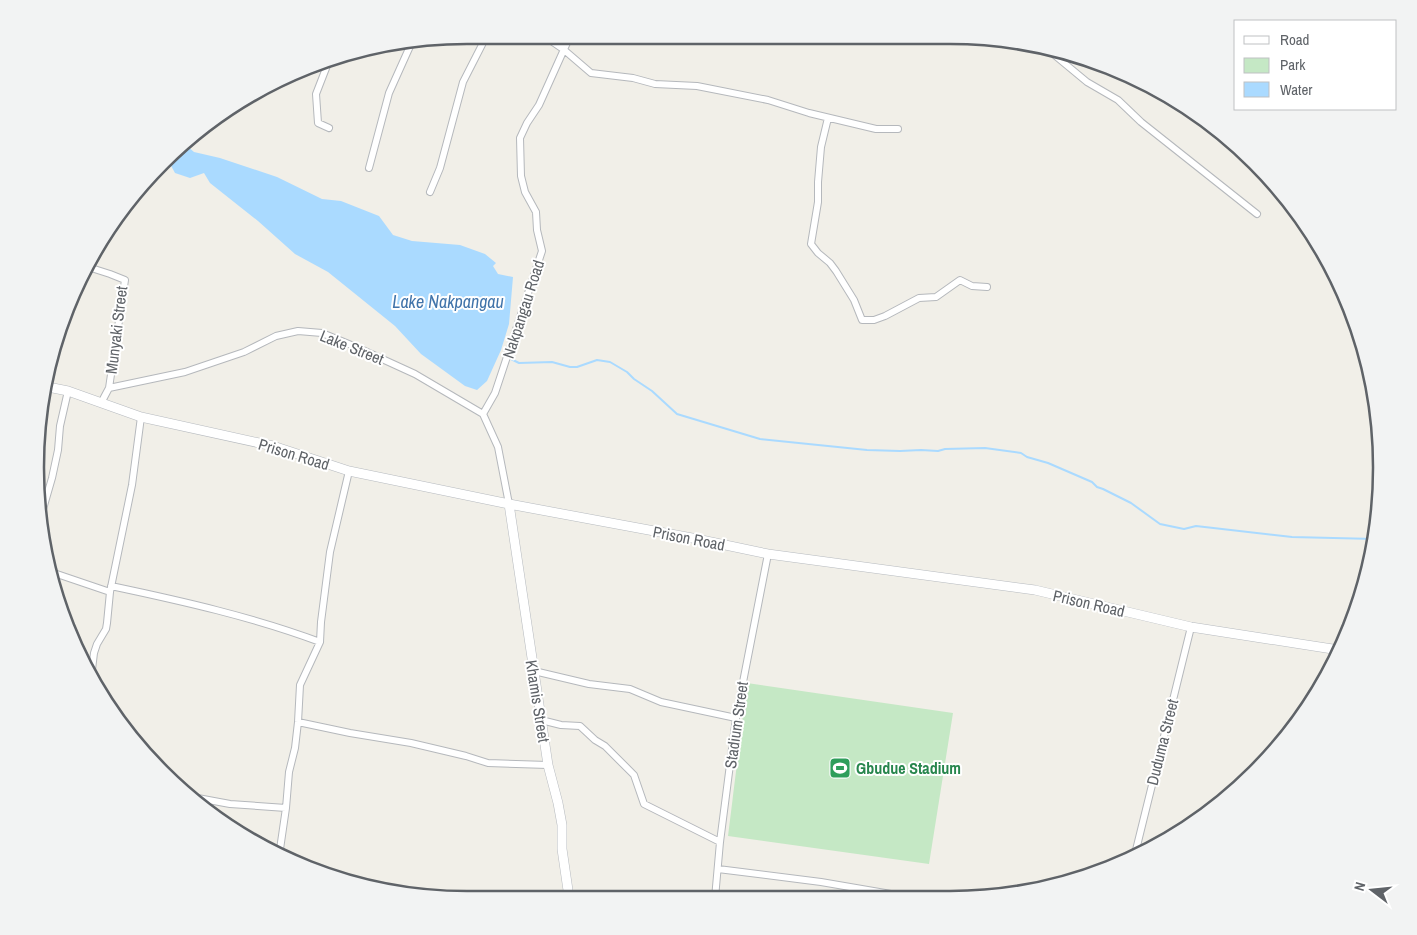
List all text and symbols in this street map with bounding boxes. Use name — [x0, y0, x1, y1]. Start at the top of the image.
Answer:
legend — [1234, 20, 1397, 110]
text: Road — [1280, 29, 1309, 50]
text: Park — [1280, 54, 1306, 75]
text: Water — [1280, 79, 1312, 100]
street label: Nakpangau Road — [497, 257, 549, 361]
street label: Munyaki Street — [100, 285, 132, 375]
water label: Lake Nakpangau — [392, 289, 504, 314]
street label: Lake Street — [317, 324, 388, 370]
street label: Prison Road — [256, 433, 332, 475]
street label: Prison Road — [651, 520, 727, 556]
street label: Prison Road — [1051, 584, 1127, 622]
street label: Khamis Street — [521, 658, 555, 744]
street label: Stadium Street — [719, 680, 753, 770]
street label: Duduma Street — [1141, 696, 1183, 787]
sports icon: Gbudue Stadium — [828, 756, 852, 780]
place label: Gbudue Stadium — [856, 757, 961, 779]
north arrow — [1347, 865, 1397, 915]
text: N — [1350, 880, 1369, 893]

